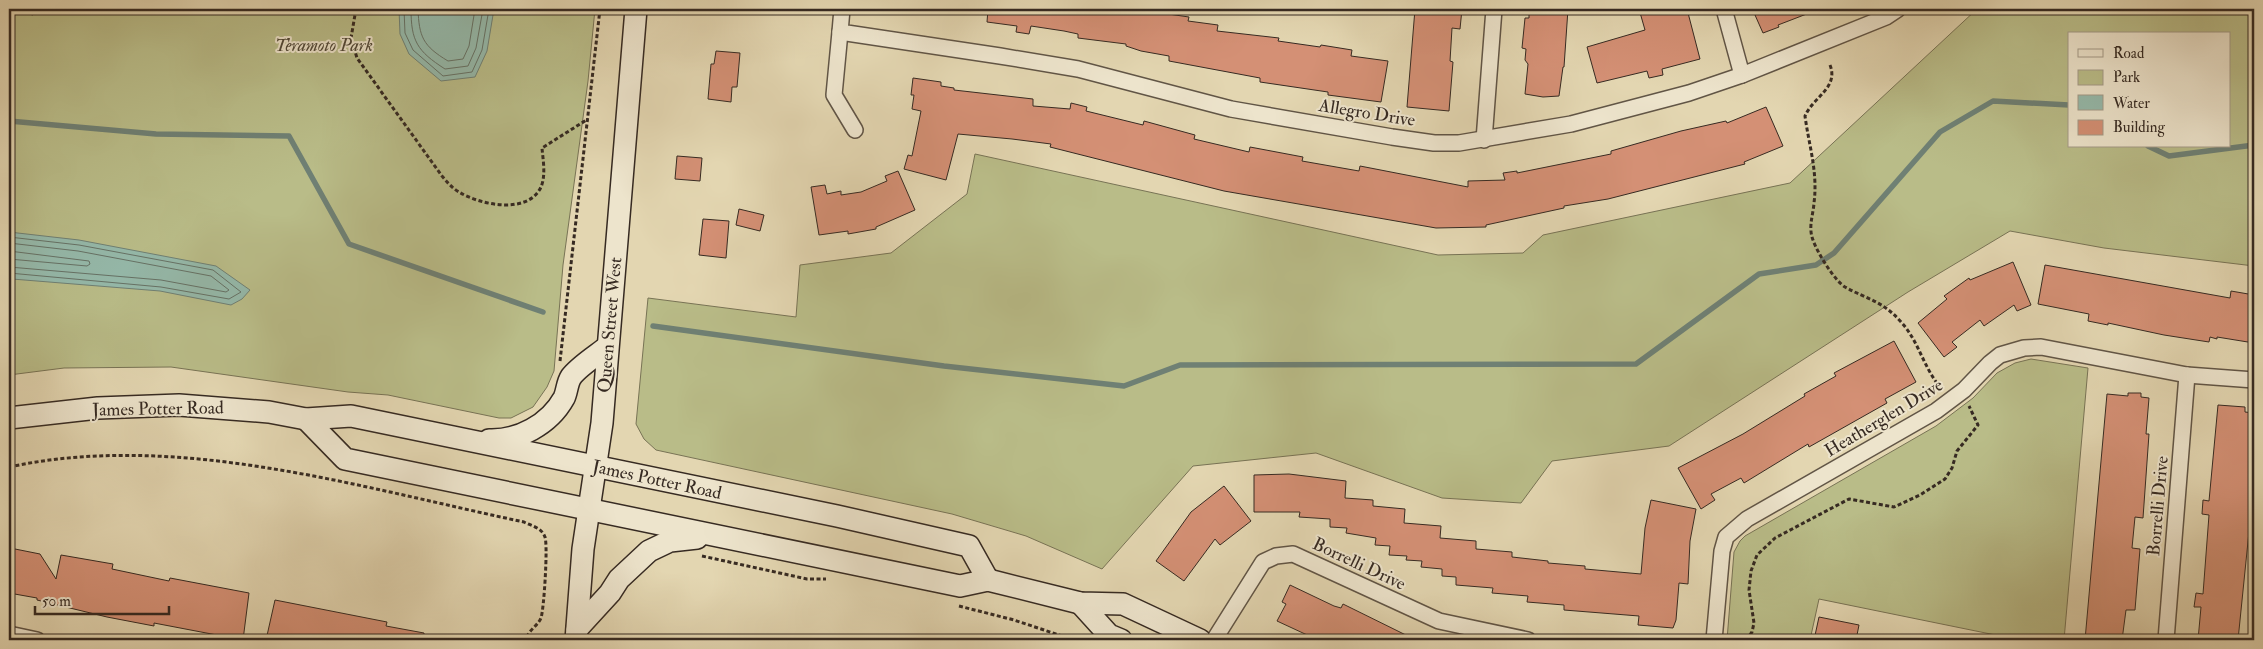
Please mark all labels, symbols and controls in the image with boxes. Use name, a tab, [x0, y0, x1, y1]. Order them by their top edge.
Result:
legend	[2068, 32, 2230, 148]
park label: Teramoto Park	[275, 34, 373, 57]
text: Road	[2113, 44, 2145, 63]
text: Park	[2113, 68, 2140, 87]
street label: Allegro Drive	[1316, 94, 1417, 132]
text: Water	[2112, 94, 2150, 113]
text: Building	[2113, 118, 2165, 137]
street label: Queen Street West	[593, 256, 627, 394]
street label: Heatherglen Drive	[1821, 373, 1948, 462]
street label: James Potter Road	[91, 396, 224, 422]
street label: James Potter Road	[589, 455, 724, 505]
street label: Borrelli Drive	[2142, 455, 2174, 557]
street label: Borrelli Drive	[1309, 532, 1410, 596]
scale bar	[35, 584, 169, 616]
text: 50 m	[42, 592, 71, 611]

